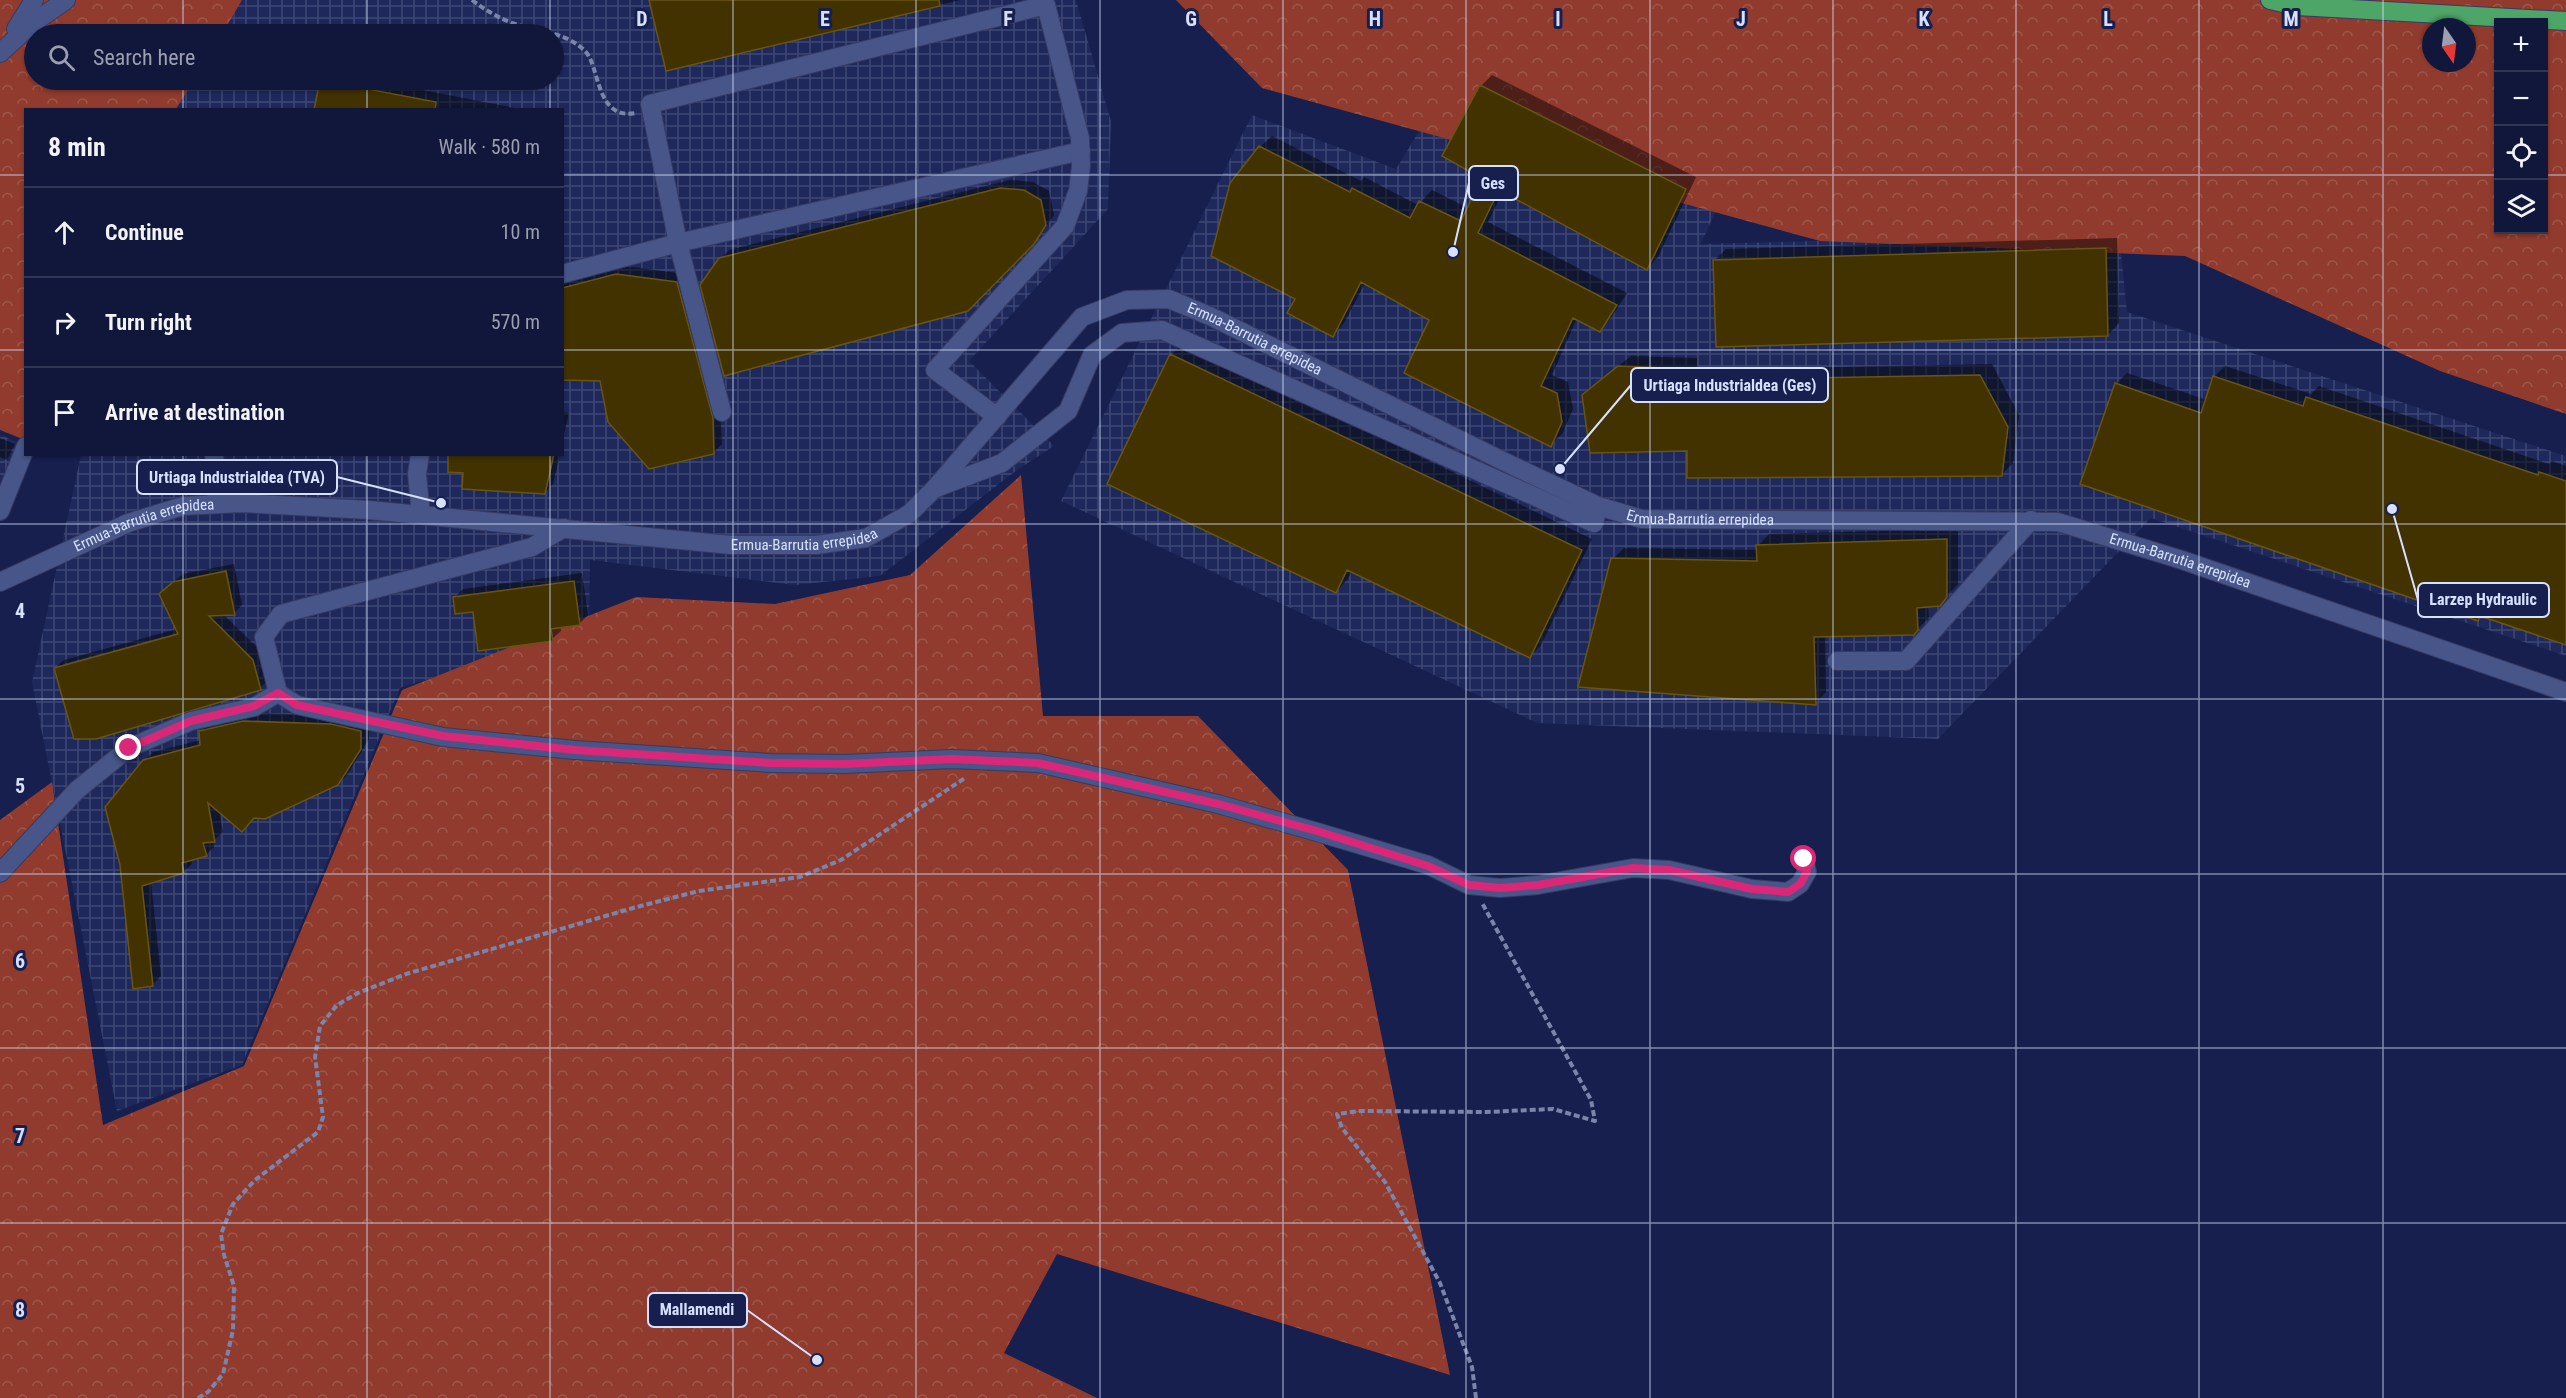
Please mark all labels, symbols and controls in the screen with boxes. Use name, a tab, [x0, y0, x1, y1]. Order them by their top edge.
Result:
text: D	[636, 7, 648, 31]
text: E	[820, 7, 830, 31]
text: F	[1003, 7, 1013, 31]
text: G	[1185, 7, 1197, 31]
text: H	[1369, 7, 1381, 31]
text: I	[1555, 7, 1561, 31]
text: J	[1736, 7, 1746, 31]
text: K	[1918, 7, 1930, 31]
text: L	[2103, 7, 2113, 31]
text: M	[2283, 7, 2299, 31]
north arrow	[2422, 18, 2476, 72]
map controls	[2494, 18, 2548, 234]
button: +	[2494, 18, 2548, 72]
search box	[24, 24, 564, 90]
icon: search	[45, 41, 78, 74]
text: Search here	[93, 45, 195, 70]
button: −	[2494, 72, 2548, 126]
button: locate	[2494, 126, 2548, 180]
text: 8 min	[48, 132, 106, 162]
text: Walk · 580 m	[439, 135, 540, 159]
callout: Ges	[1469, 166, 1518, 200]
text: Ges	[1481, 174, 1505, 193]
button: layers	[2494, 180, 2548, 234]
icon: ahead	[48, 216, 81, 249]
text: Continue	[105, 220, 184, 245]
text: 10 m	[501, 220, 540, 244]
street label: Ermua-Barrutia errepidea	[1185, 299, 1325, 379]
icon: right	[48, 306, 81, 339]
text: Turn right	[105, 310, 192, 335]
text: 570 m	[491, 310, 540, 334]
callout: Urtiaga Industrialdea (Ges)	[1631, 368, 1828, 402]
text: Urtiaga Industrialdea (Ges)	[1643, 376, 1817, 395]
icon: arrive	[48, 396, 81, 429]
text: Arrive at destination	[105, 400, 285, 425]
callout: Urtiaga Industrialdea (TVA)	[137, 460, 337, 494]
text: Urtiaga Industrialdea (TVA)	[149, 468, 325, 487]
street label: Ermua-Barrutia errepidea	[71, 495, 215, 556]
street label: Ermua-Barrutia errepidea	[1624, 506, 1774, 529]
street label: Ermua-Barrutia errepidea	[731, 524, 881, 554]
street label: Ermua-Barrutia errepidea	[2107, 529, 2253, 592]
callout: Larzep Hydraulic	[2418, 583, 2549, 617]
text: Larzep Hydraulic	[2429, 590, 2537, 609]
text: 4	[15, 599, 25, 623]
route end	[115, 734, 141, 760]
text: 5	[15, 774, 25, 798]
route start	[1790, 845, 1816, 871]
text: 6	[15, 949, 25, 973]
text: 7	[15, 1124, 25, 1148]
callout: Mallamendi	[648, 1293, 747, 1327]
text: 8	[15, 1298, 25, 1322]
text: Mallamendi	[660, 1300, 734, 1319]

